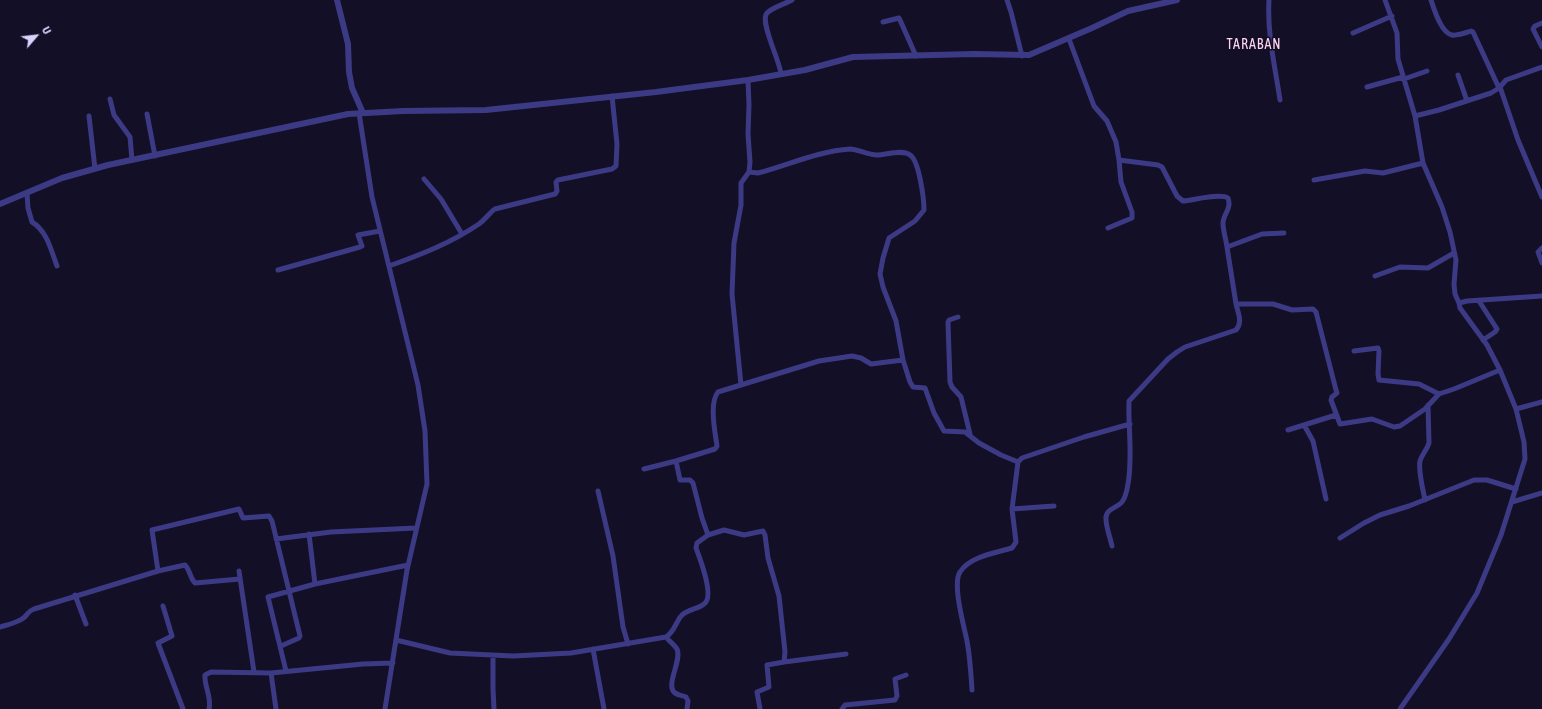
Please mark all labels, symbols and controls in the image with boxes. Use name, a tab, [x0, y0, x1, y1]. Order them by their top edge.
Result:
north arrow	[16, 16, 56, 56]
text: U	[40, 25, 53, 36]
district label: TARABAN	[1226, 37, 1282, 53]

